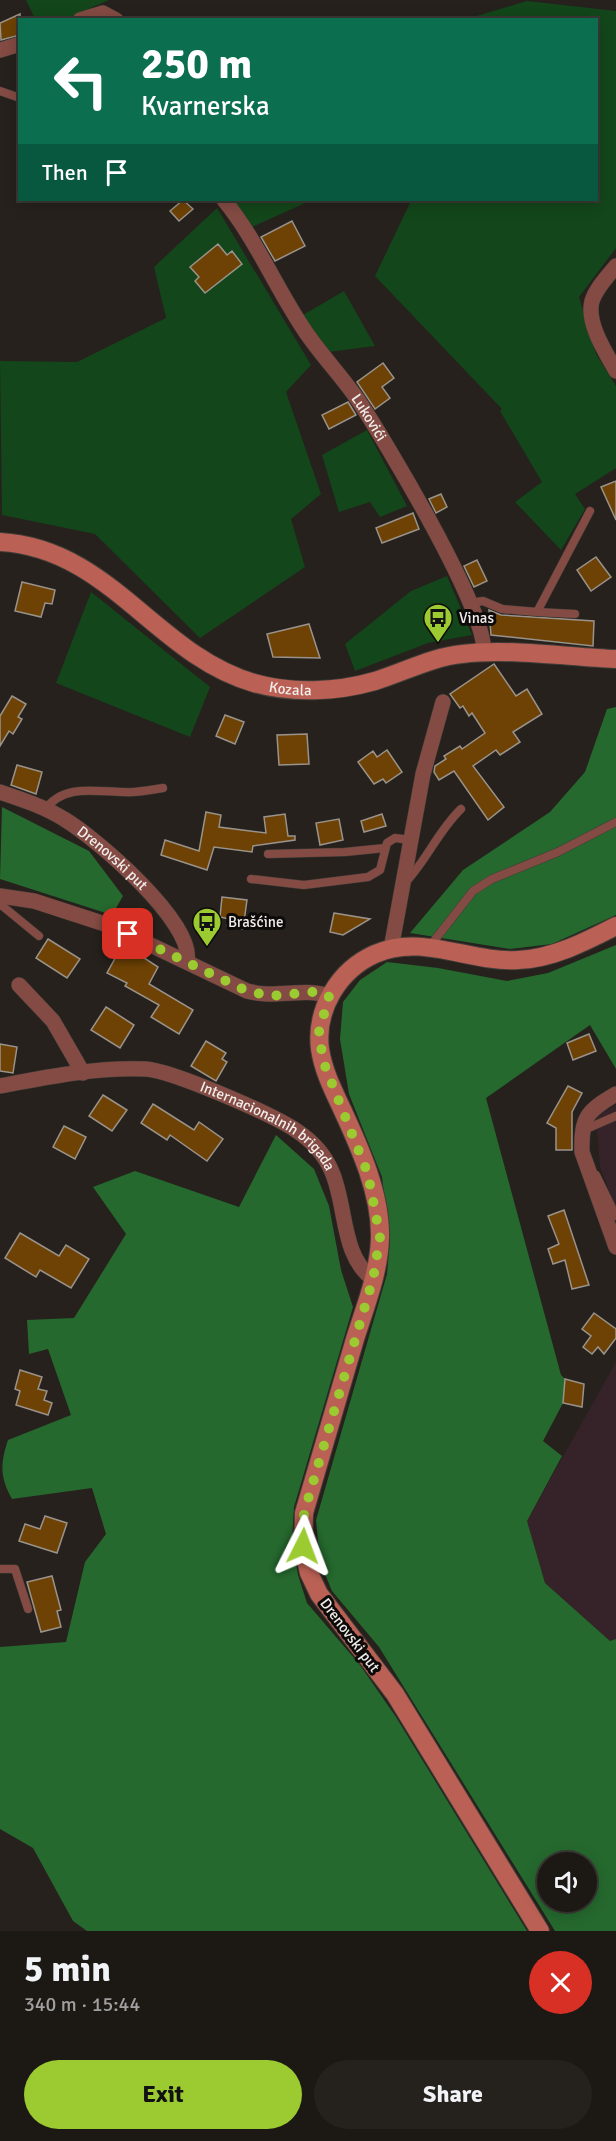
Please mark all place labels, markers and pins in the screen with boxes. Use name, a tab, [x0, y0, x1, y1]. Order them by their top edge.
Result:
bus stop icon: Vinas	[422, 602, 454, 644]
place label: Vinas	[459, 609, 494, 627]
bus stop icon: Brašćine	[191, 906, 223, 948]
pin	[102, 908, 153, 959]
place label: Brašćine	[228, 913, 283, 931]

